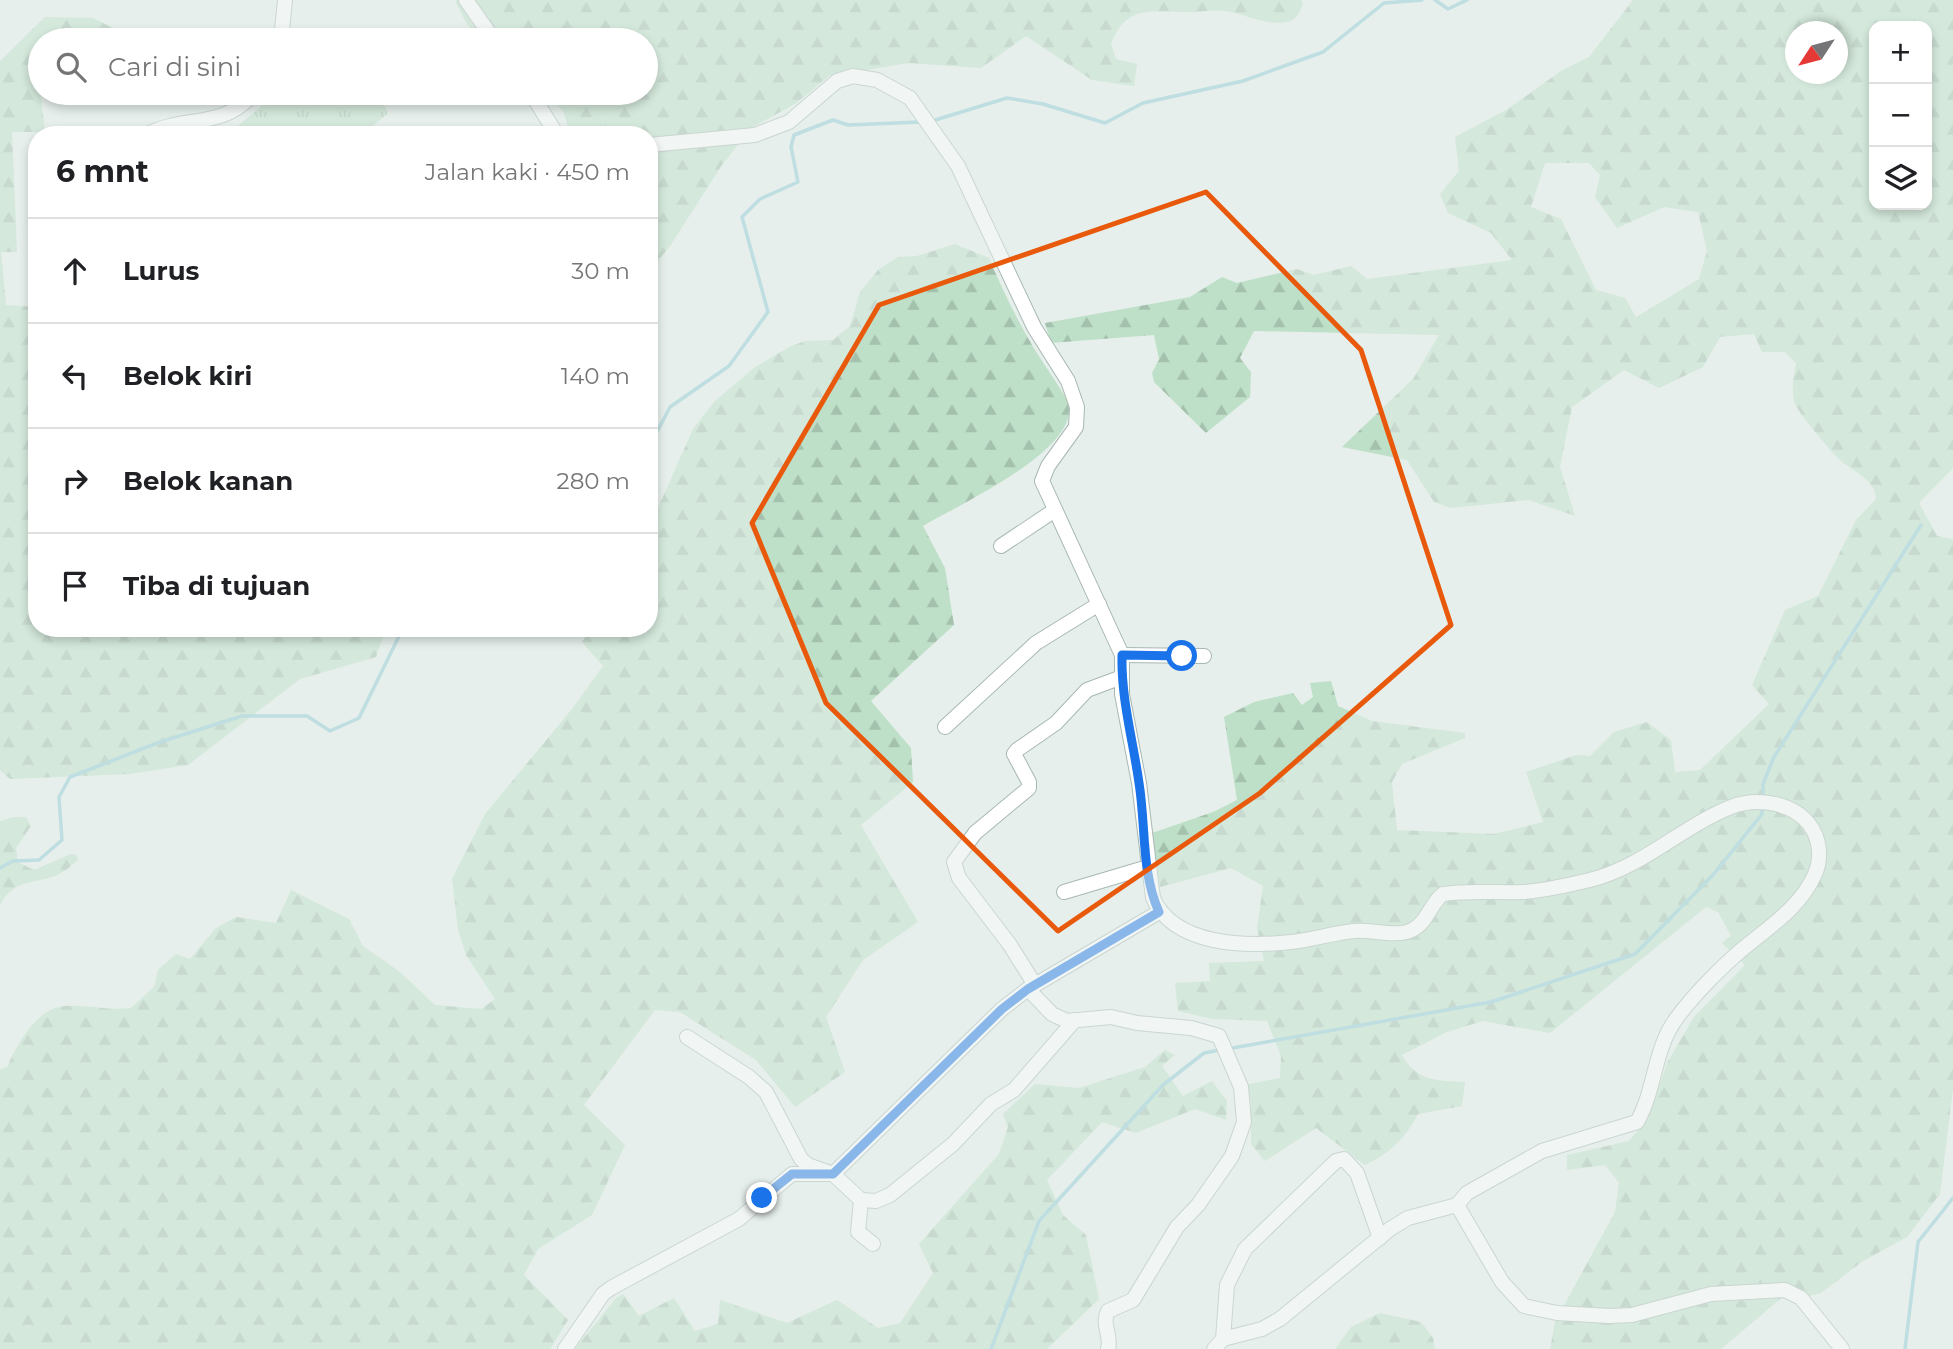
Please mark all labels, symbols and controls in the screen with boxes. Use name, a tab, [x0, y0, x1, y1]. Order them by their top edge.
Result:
north arrow	[1785, 21, 1848, 84]
map controls	[1869, 21, 1932, 210]
button: +	[1869, 21, 1932, 84]
search box	[28, 28, 658, 105]
icon: search	[52, 48, 90, 86]
text: Cari di sini	[108, 51, 241, 83]
button: −	[1869, 84, 1932, 147]
button: layers	[1869, 147, 1932, 210]
text: 6 mnt	[56, 153, 149, 190]
text: Jalan kaki · 450 m	[425, 158, 630, 186]
icon: ahead	[56, 252, 94, 290]
text: Lurus	[123, 255, 199, 287]
text: 30 m	[571, 257, 630, 285]
icon: left	[56, 357, 94, 395]
text: Belok kiri	[123, 360, 252, 392]
text: 140 m	[561, 362, 630, 390]
icon: right	[56, 462, 94, 500]
text: Belok kanan	[123, 465, 293, 497]
text: 280 m	[557, 467, 630, 495]
icon: arrive	[56, 567, 94, 605]
text: Tiba di tujuan	[123, 570, 310, 602]
route start	[1166, 640, 1197, 671]
route end	[746, 1182, 777, 1213]

